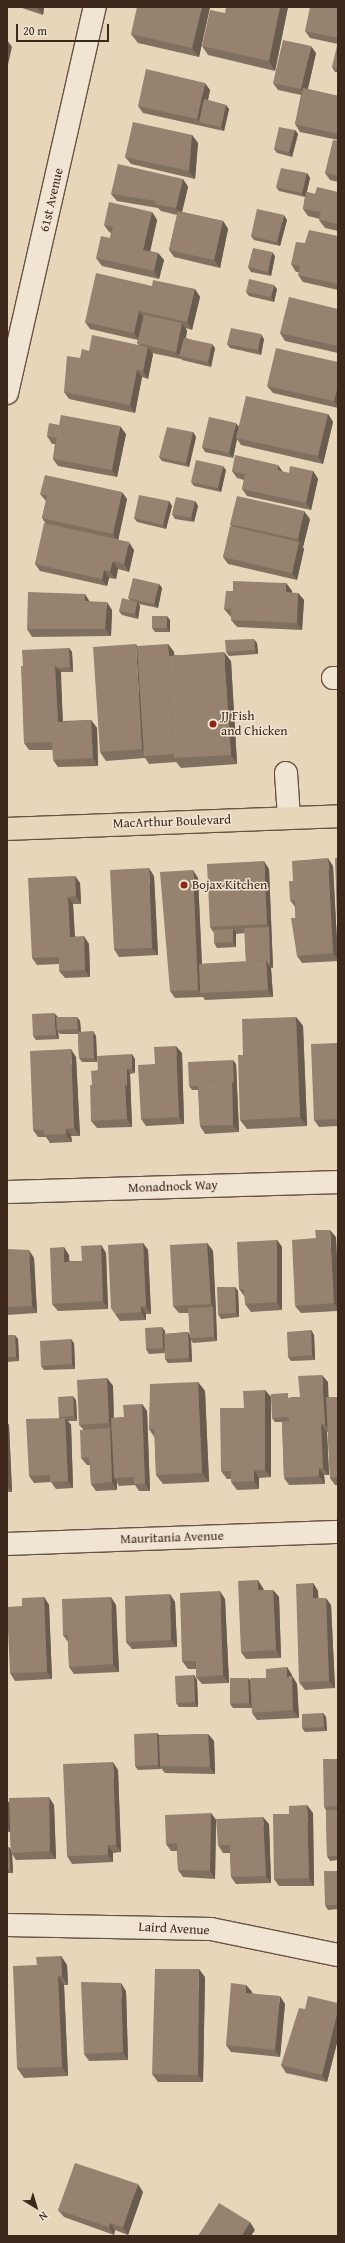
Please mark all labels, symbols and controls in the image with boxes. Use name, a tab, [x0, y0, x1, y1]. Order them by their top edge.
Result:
scale bar	[18, 16, 111, 42]
text: 20 m	[23, 22, 47, 39]
street label: 61st Avenue	[37, 167, 67, 233]
place label: JJ Fish and Chicken	[221, 709, 288, 740]
marker: JJ Fish and Chicken	[208, 719, 218, 729]
street label: MacArthur Boulevard	[113, 812, 231, 832]
place label: Bojax Kitchen	[192, 877, 267, 893]
marker: Bojax Kitchen	[179, 880, 189, 890]
street label: Monadnock Way	[128, 1178, 218, 1196]
street label: Mauritania Avenue	[120, 1528, 224, 1548]
street label: Laird Avenue	[138, 1919, 210, 1939]
north arrow	[16, 2187, 56, 2227]
text: N	[36, 2208, 51, 2225]

